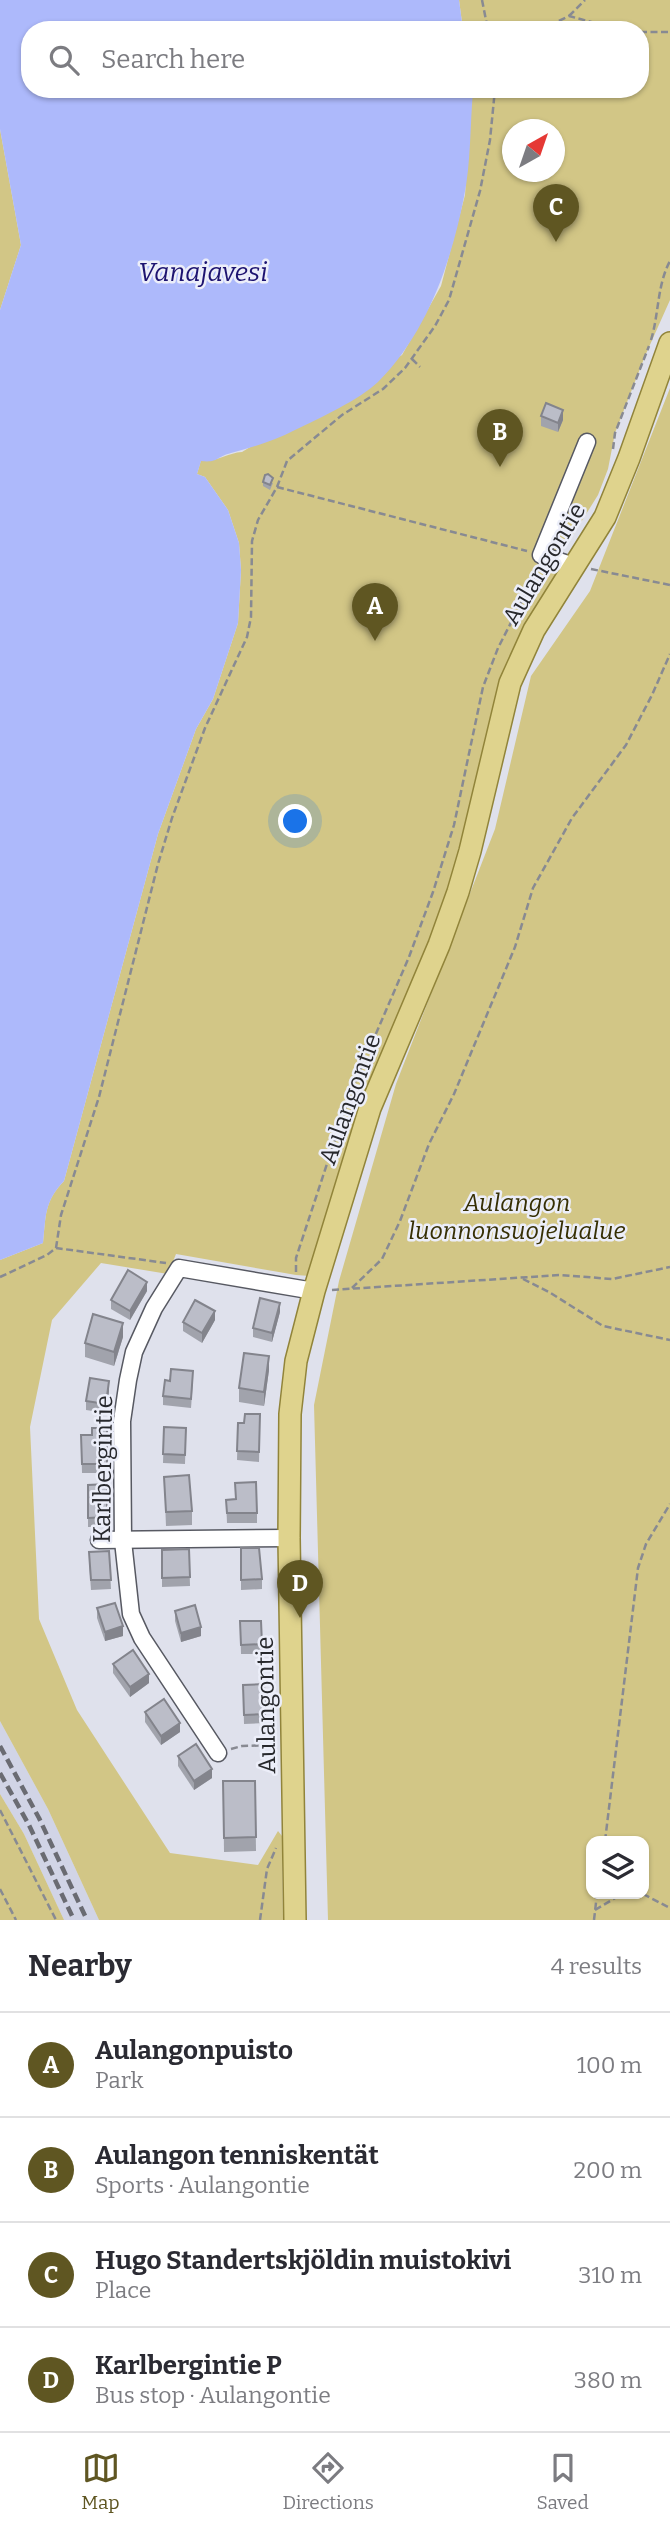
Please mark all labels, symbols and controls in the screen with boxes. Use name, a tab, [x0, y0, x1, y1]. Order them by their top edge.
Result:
search box	[21, 21, 649, 98]
icon: search	[45, 41, 83, 79]
text: Search here	[101, 44, 245, 75]
north arrow	[502, 119, 565, 182]
pin: C	[533, 184, 579, 242]
water label: Vanajavesi	[138, 257, 268, 288]
pin: B	[477, 409, 523, 467]
street label: Aulangontie	[497, 498, 591, 630]
pin: A	[352, 583, 398, 641]
your location	[278, 804, 312, 838]
street label: Aulangontie	[313, 1030, 387, 1168]
park label: Aulangon luonnonsuojelualue	[408, 1189, 626, 1245]
street label: Karlbergintie	[88, 1395, 118, 1543]
pin: D	[277, 1560, 323, 1618]
street label: Aulangontie	[251, 1636, 281, 1774]
map controls	[586, 1836, 649, 1899]
button: layers	[586, 1836, 649, 1899]
text: Nearby	[28, 1948, 132, 1984]
text: 4 results	[551, 1952, 642, 1980]
text: Aulangonpuisto	[95, 2035, 293, 2066]
text: A	[43, 2051, 59, 2079]
text: 100 m	[577, 2051, 642, 2079]
text: Park	[95, 2066, 144, 2094]
text: Aulangon tenniskentät	[95, 2140, 379, 2171]
text: B	[44, 2156, 58, 2184]
text: 200 m	[573, 2156, 642, 2184]
text: Sports · Aulangontie	[95, 2171, 310, 2199]
text: Hugo Standertskjöldin muistokivi	[95, 2245, 511, 2276]
text: C	[44, 2261, 58, 2289]
text: 310 m	[578, 2261, 642, 2289]
text: Place	[95, 2276, 151, 2304]
text: Karlbergintie P	[95, 2350, 282, 2381]
text: D	[43, 2366, 59, 2394]
text: 380 m	[574, 2366, 642, 2394]
text: Bus stop · Aulangontie	[95, 2381, 331, 2409]
tab: Map	[81, 2449, 120, 2514]
tab: Directions	[282, 2449, 374, 2514]
tab: Saved	[536, 2449, 589, 2514]

